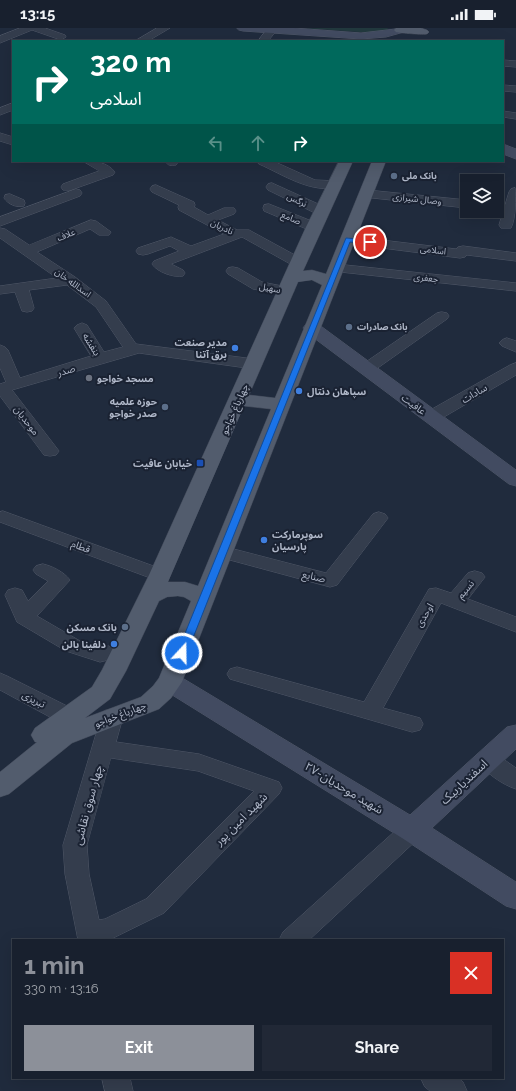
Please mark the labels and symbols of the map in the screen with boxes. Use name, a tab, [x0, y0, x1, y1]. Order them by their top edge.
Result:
marker: بانک ملی	[389, 171, 399, 181]
place label: بانک ملی	[402, 171, 437, 182]
street label: نرگس	[285, 191, 309, 210]
street label: وصال شیرازی	[392, 191, 442, 208]
street label: صامع	[279, 209, 302, 228]
street label: نادریان	[209, 217, 235, 238]
pin	[353, 225, 387, 259]
street label: علاف	[55, 227, 77, 243]
street label: اسلامی	[420, 243, 446, 257]
street label: اسدالله خان	[53, 267, 93, 299]
street label: جعفری	[413, 272, 439, 285]
street label: سهیل	[258, 281, 282, 295]
marker: بانک صادرات	[344, 322, 354, 332]
place label: بانک صادرات	[357, 322, 408, 333]
street label: بنفشه	[80, 331, 103, 358]
place label: مدیر صنعت برق آتنا	[174, 337, 227, 361]
marker: مدیر صنعت برق آتنا	[230, 343, 240, 353]
street label: صدر	[55, 363, 77, 380]
marker: مسجد خواجو	[84, 373, 94, 383]
place label: مسجد خواجو	[97, 373, 154, 385]
street label: چهارباغ خواجو	[218, 382, 252, 437]
street label: سادات	[459, 382, 489, 405]
marker: سپاهان دنتال	[294, 386, 304, 396]
place label: سپاهان دنتال	[307, 386, 366, 399]
street label: عافیت	[400, 392, 428, 417]
place label: حوزه علمیه صدر خواجو	[109, 396, 158, 420]
marker: حوزه علمیه صدر خواجو	[160, 402, 170, 412]
street label: موحدیان	[11, 404, 41, 438]
place label: خیابان عافیت	[133, 458, 193, 470]
marker: خیابان عافیت	[195, 458, 205, 468]
place label: سوپرمارکت پارسیان	[272, 529, 323, 554]
marker: سوپرمارکت پارسیان	[259, 535, 269, 545]
street label: قطام	[69, 538, 92, 558]
street label: صنایع	[301, 568, 327, 586]
street label: نسیم	[455, 578, 478, 602]
street label: اوحدی	[413, 601, 436, 630]
place label: بانک مسکن	[66, 622, 117, 634]
marker: بانک مسکن	[120, 622, 130, 632]
position arrow	[161, 632, 203, 674]
place label: دلفینا بالن	[62, 639, 106, 651]
marker: دلفینا بالن	[109, 639, 119, 649]
street label: تبریزی	[20, 689, 47, 711]
street label: چهارباغ خواجو	[93, 700, 148, 731]
street label: اسفندیاربیک	[438, 757, 491, 807]
street label: ۲۷-شهید موحدیان	[302, 759, 386, 817]
street label: چهار سوق نقاشی	[71, 763, 106, 847]
street label: شهید امین پور	[211, 790, 271, 850]

